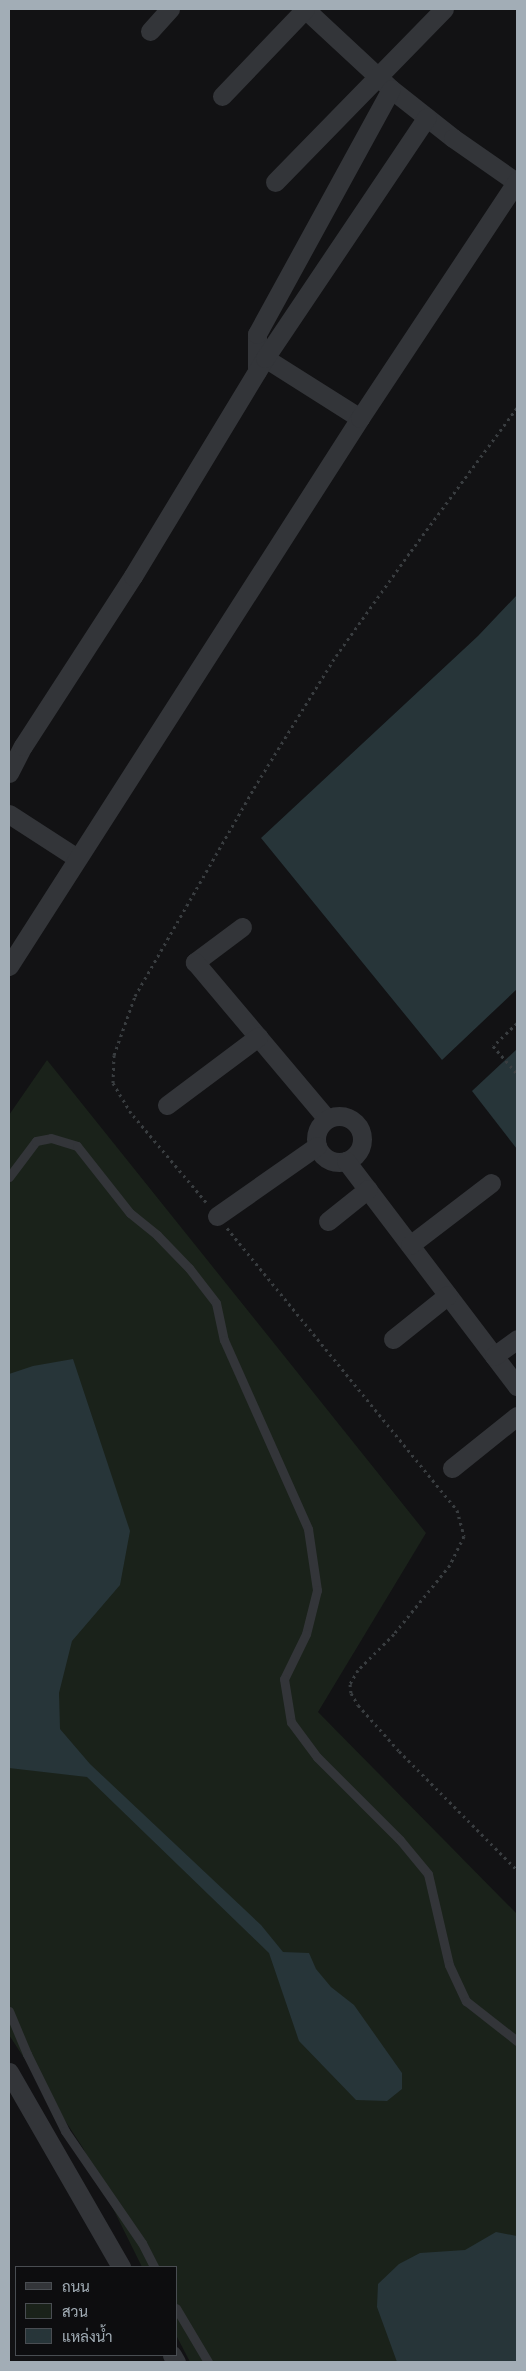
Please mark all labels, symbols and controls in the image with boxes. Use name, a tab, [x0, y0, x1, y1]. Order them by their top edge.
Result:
legend	[15, 2266, 178, 2356]
text: ถนน	[62, 2277, 90, 2295]
text: สวน	[62, 2302, 88, 2320]
text: แหล่งน้ำ	[62, 2327, 113, 2345]

